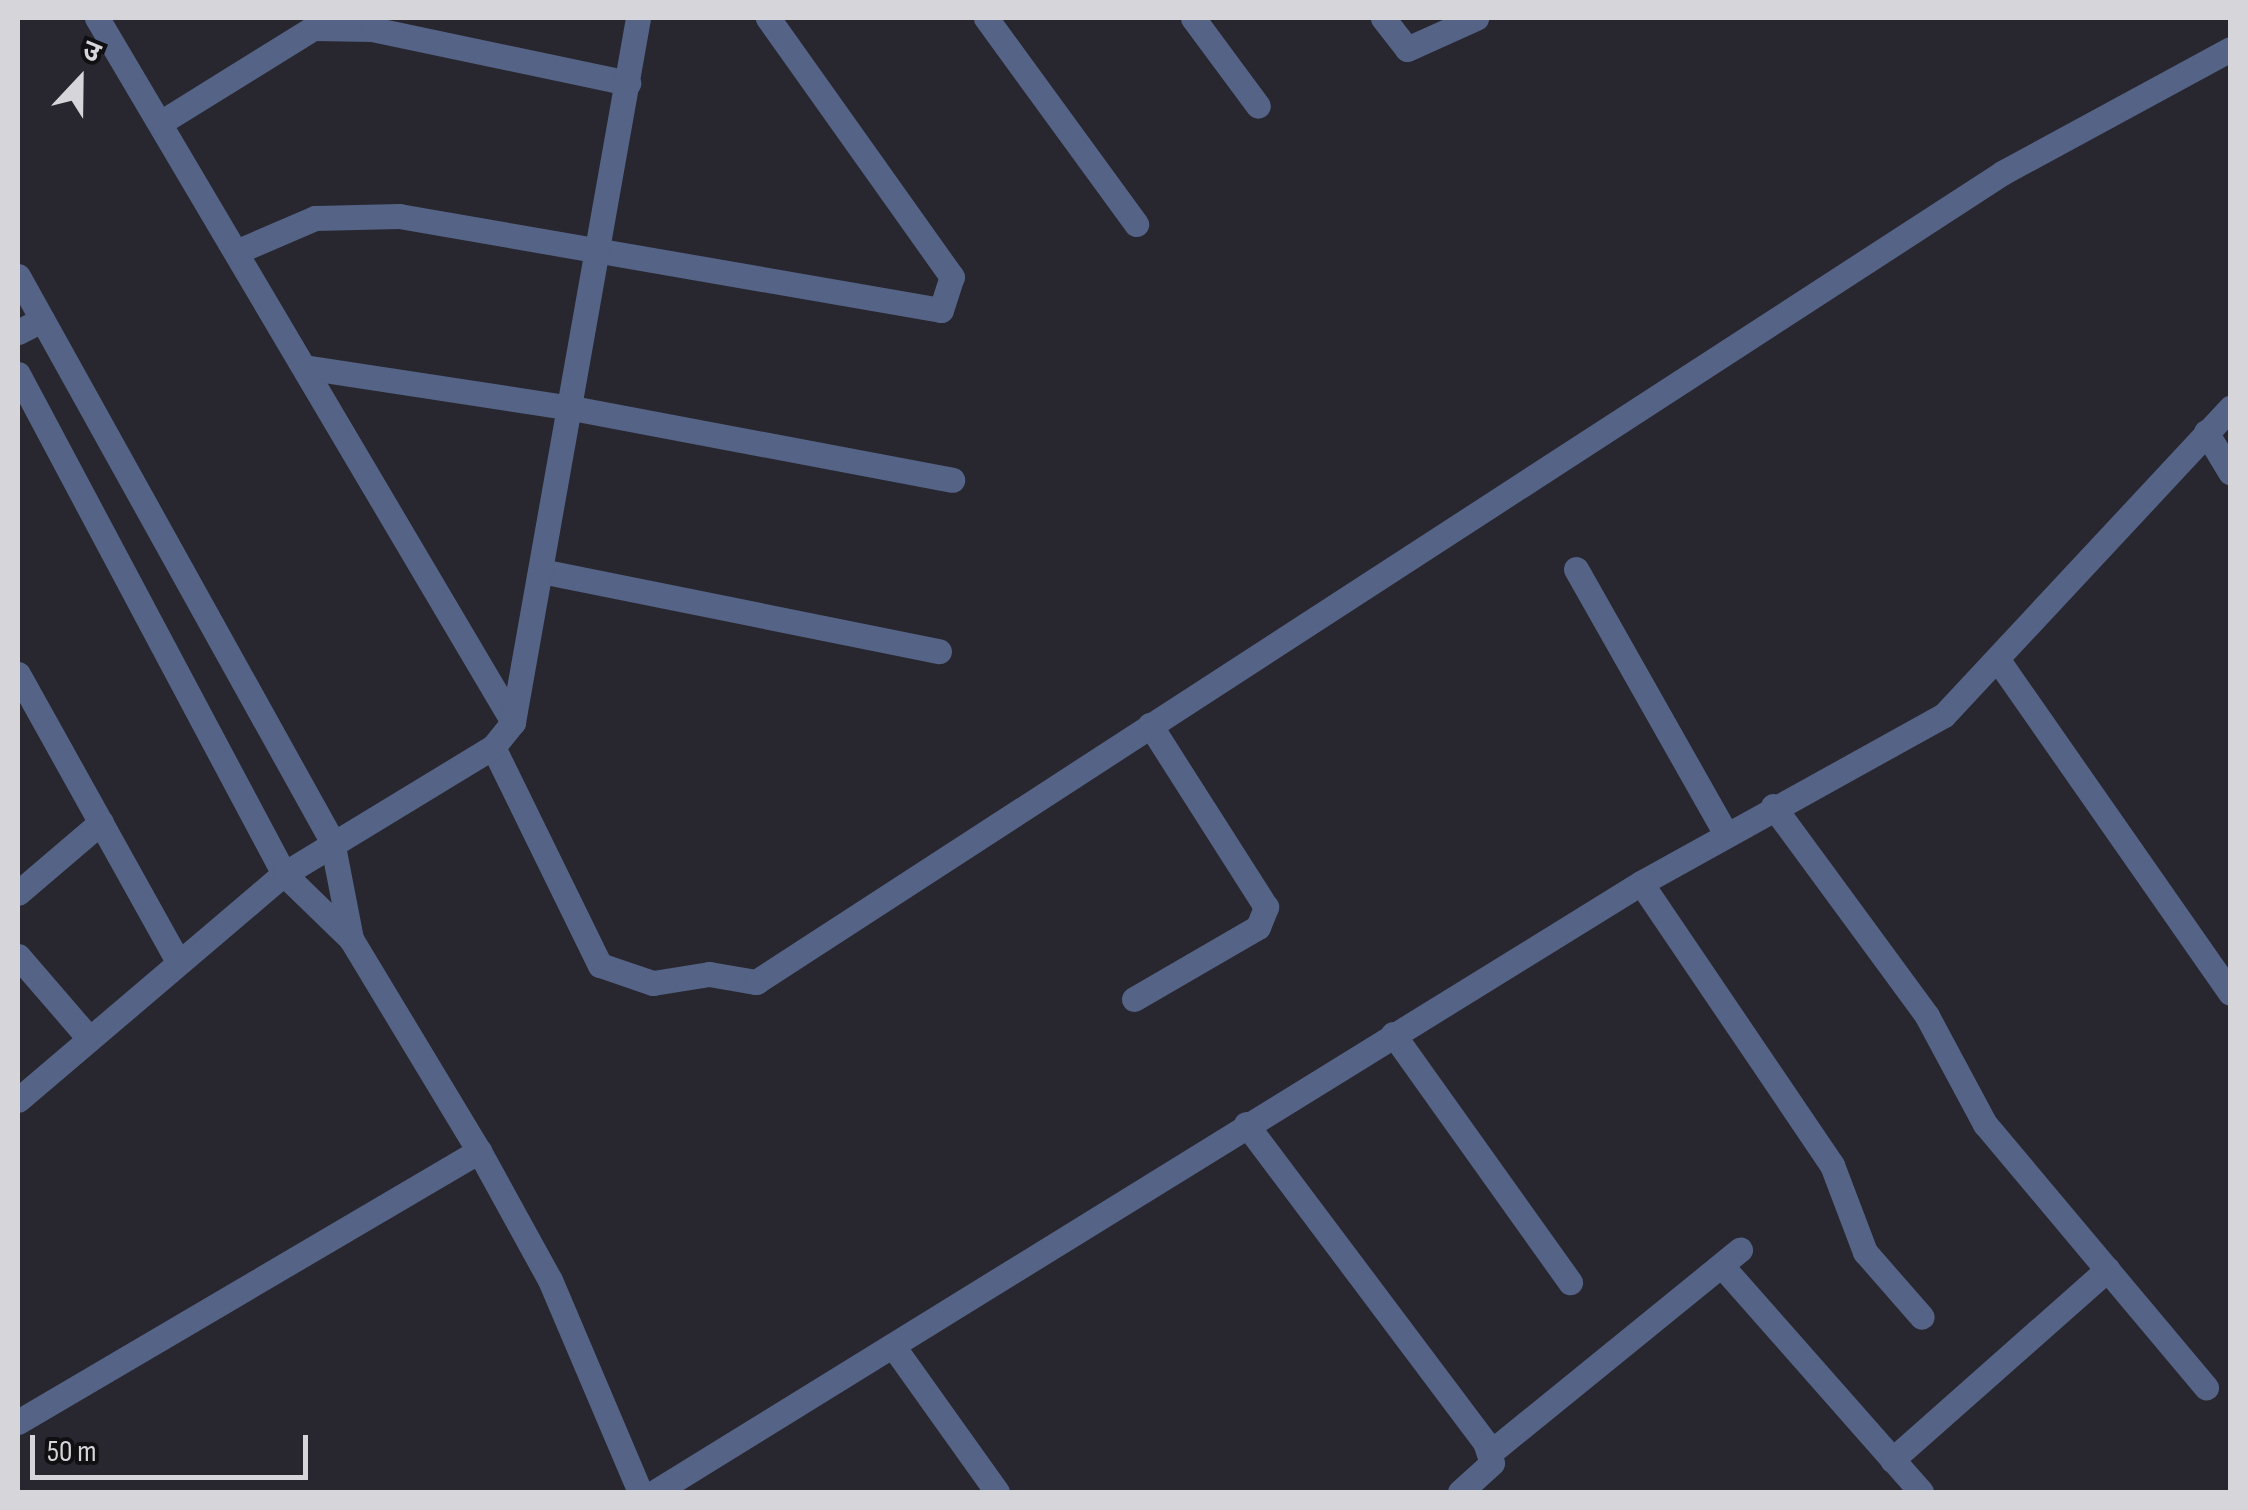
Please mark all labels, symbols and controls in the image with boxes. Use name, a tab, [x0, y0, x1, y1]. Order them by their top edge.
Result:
north arrow	[30, 30, 130, 130]
text: उ	[78, 33, 105, 70]
scale bar	[35, 1415, 312, 1477]
text: 50 m	[47, 1434, 96, 1470]

